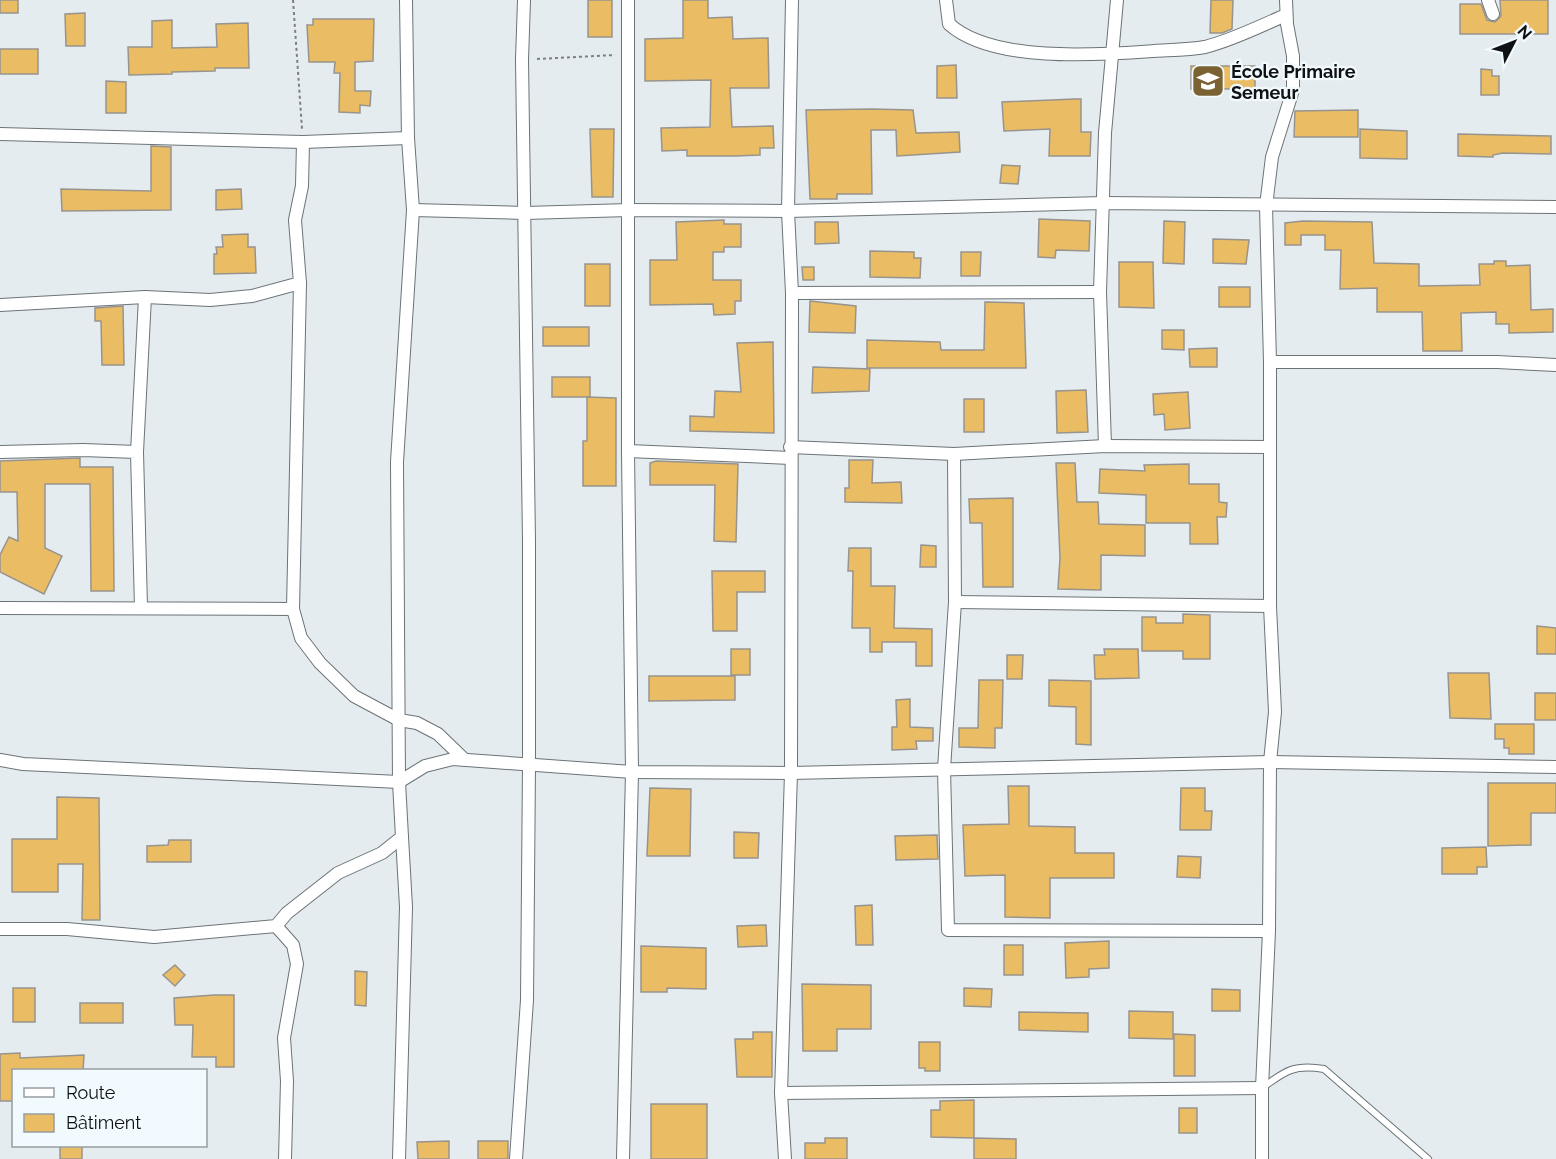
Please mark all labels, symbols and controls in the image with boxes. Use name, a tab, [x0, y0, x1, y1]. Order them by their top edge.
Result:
north arrow	[1484, 12, 1544, 72]
text: N	[1514, 21, 1536, 43]
place label: École Primaire Semeur	[1231, 61, 1356, 103]
school or university icon: École Primaire Semeur	[1190, 63, 1226, 99]
legend	[12, 1069, 207, 1147]
text: Route	[66, 1082, 116, 1103]
text: Bâtiment	[66, 1112, 141, 1133]

